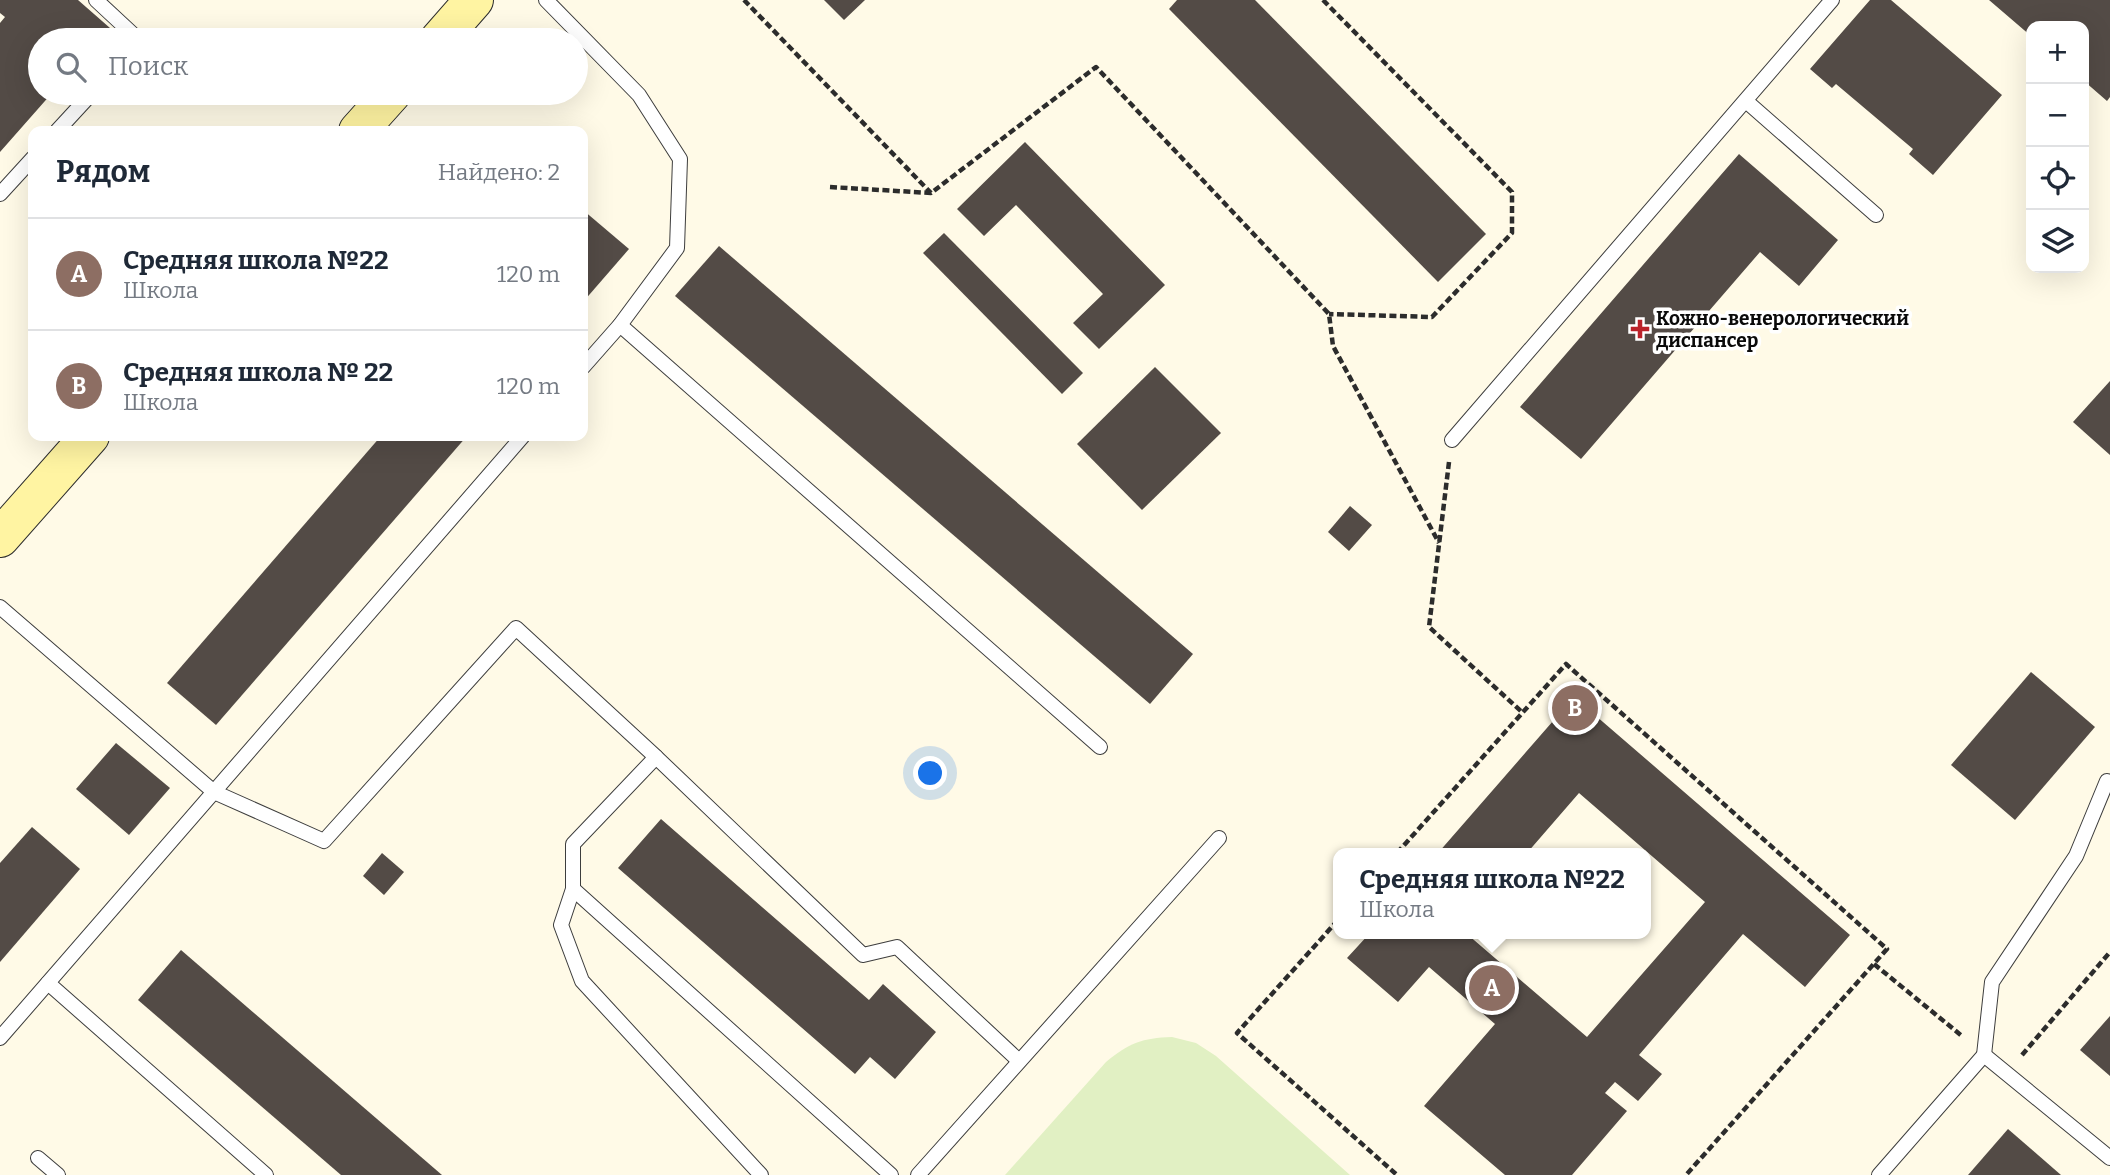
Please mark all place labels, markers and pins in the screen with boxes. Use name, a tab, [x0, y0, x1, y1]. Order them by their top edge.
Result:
place label: Кожно-венерологический диспансер	[1656, 307, 1909, 352]
marker: Кожно-венерологический диспансер	[1630, 319, 1650, 339]
pin: B	[1552, 682, 1598, 734]
pin: A	[1469, 962, 1515, 1014]

